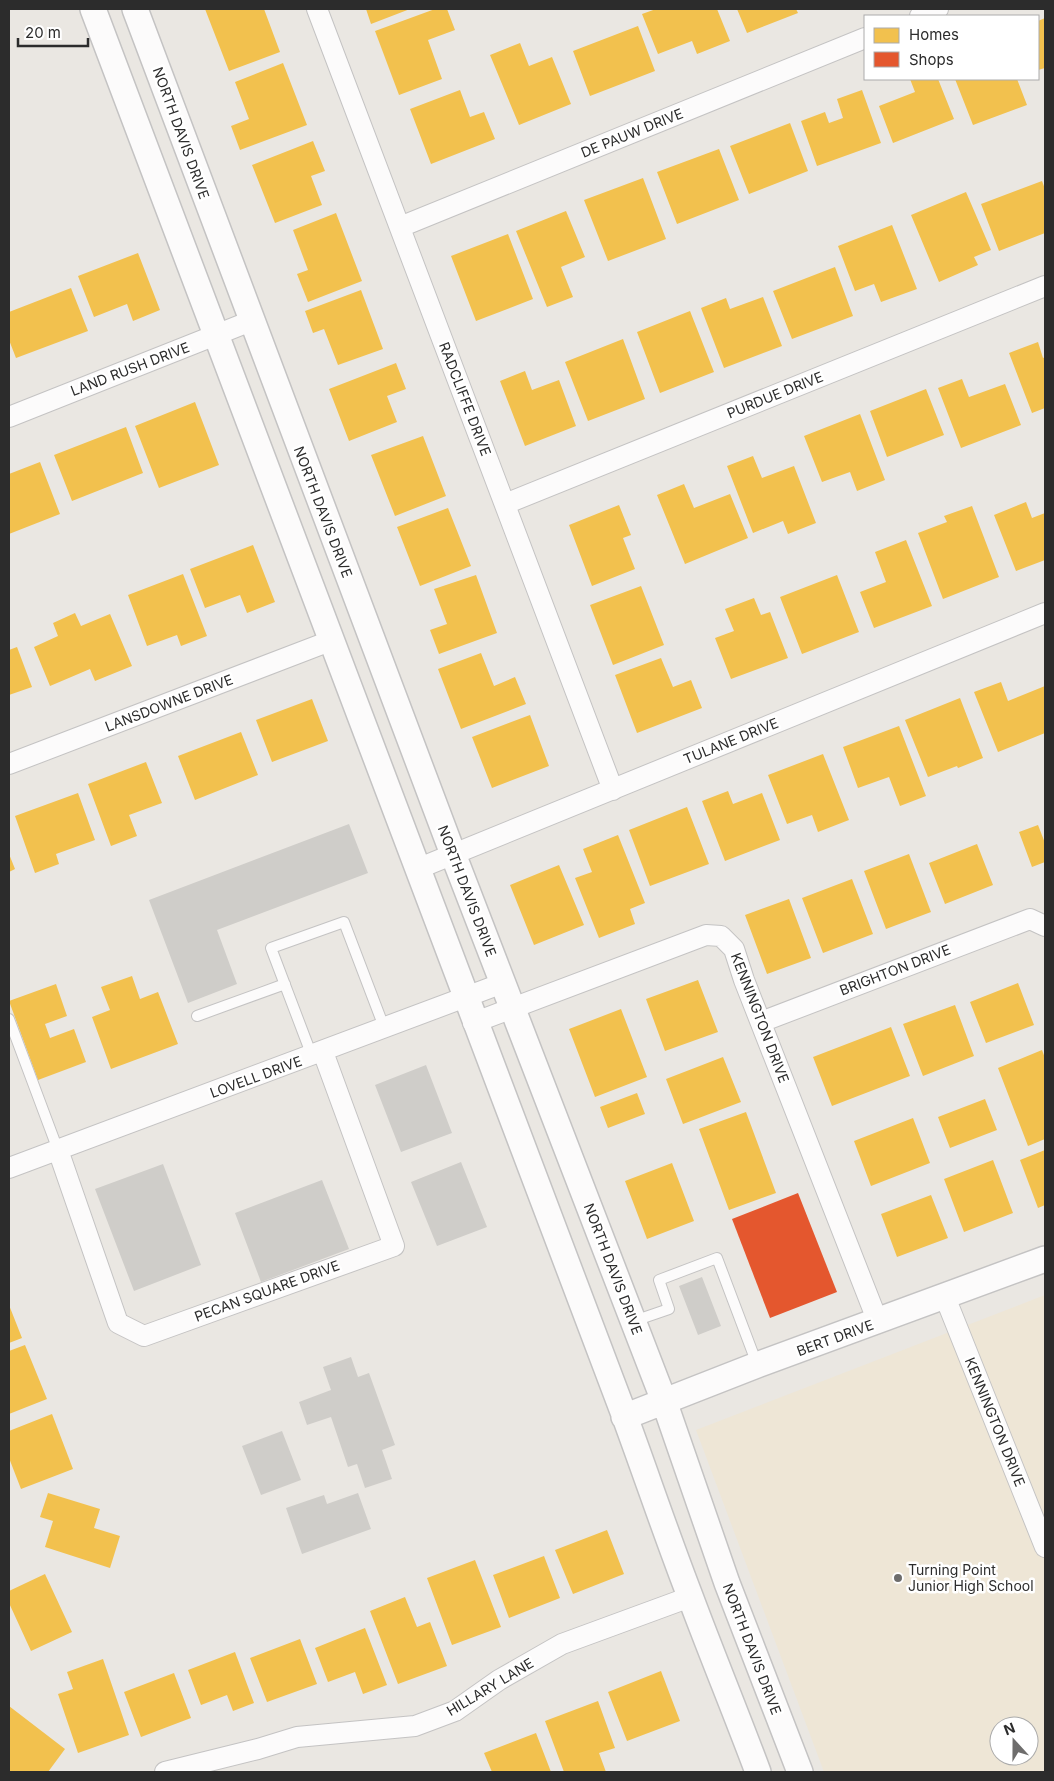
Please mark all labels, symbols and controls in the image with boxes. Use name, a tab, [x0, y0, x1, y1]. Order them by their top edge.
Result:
scale bar	[18, 15, 88, 47]
legend	[864, 15, 1039, 80]
text: 20 m	[25, 23, 61, 42]
text: Homes	[909, 25, 959, 44]
text: Shops	[909, 50, 954, 69]
street label: NORTH DAVIS DRIVE	[150, 64, 213, 201]
street label: DE PAUW DRIVE	[578, 104, 685, 161]
street label: LAND RUSH DRIVE	[68, 338, 192, 399]
street label: RADCLIFFE DRIVE	[436, 340, 495, 458]
street label: PURDUE DRIVE	[724, 368, 825, 422]
street label: NORTH DAVIS DRIVE	[291, 444, 356, 580]
street label: LANSDOWNE DRIVE	[102, 670, 235, 735]
street label: TULANE DRIVE	[681, 714, 781, 767]
street label: NORTH DAVIS DRIVE	[435, 823, 500, 959]
street label: BRIGHTON DRIVE	[837, 941, 953, 999]
street label: KENNINGTON DRIVE	[728, 950, 793, 1085]
street label: LOVELL DRIVE	[208, 1052, 304, 1101]
street label: NORTH DAVIS DRIVE	[581, 1201, 646, 1337]
street label: PECAN SQUARE DRIVE	[192, 1256, 342, 1325]
street label: BERT DRIVE	[794, 1316, 876, 1359]
street label: KENNINGTON DRIVE	[962, 1355, 1029, 1489]
place label: Turning Point Junior High School	[908, 1561, 1034, 1594]
marker: Turning Point Junior High School	[892, 1572, 904, 1584]
street label: NORTH DAVIS DRIVE	[720, 1581, 785, 1717]
street label: HILLARY LANE	[443, 1654, 536, 1719]
north arrow	[989, 1716, 1039, 1766]
text: N	[1001, 1719, 1017, 1738]

